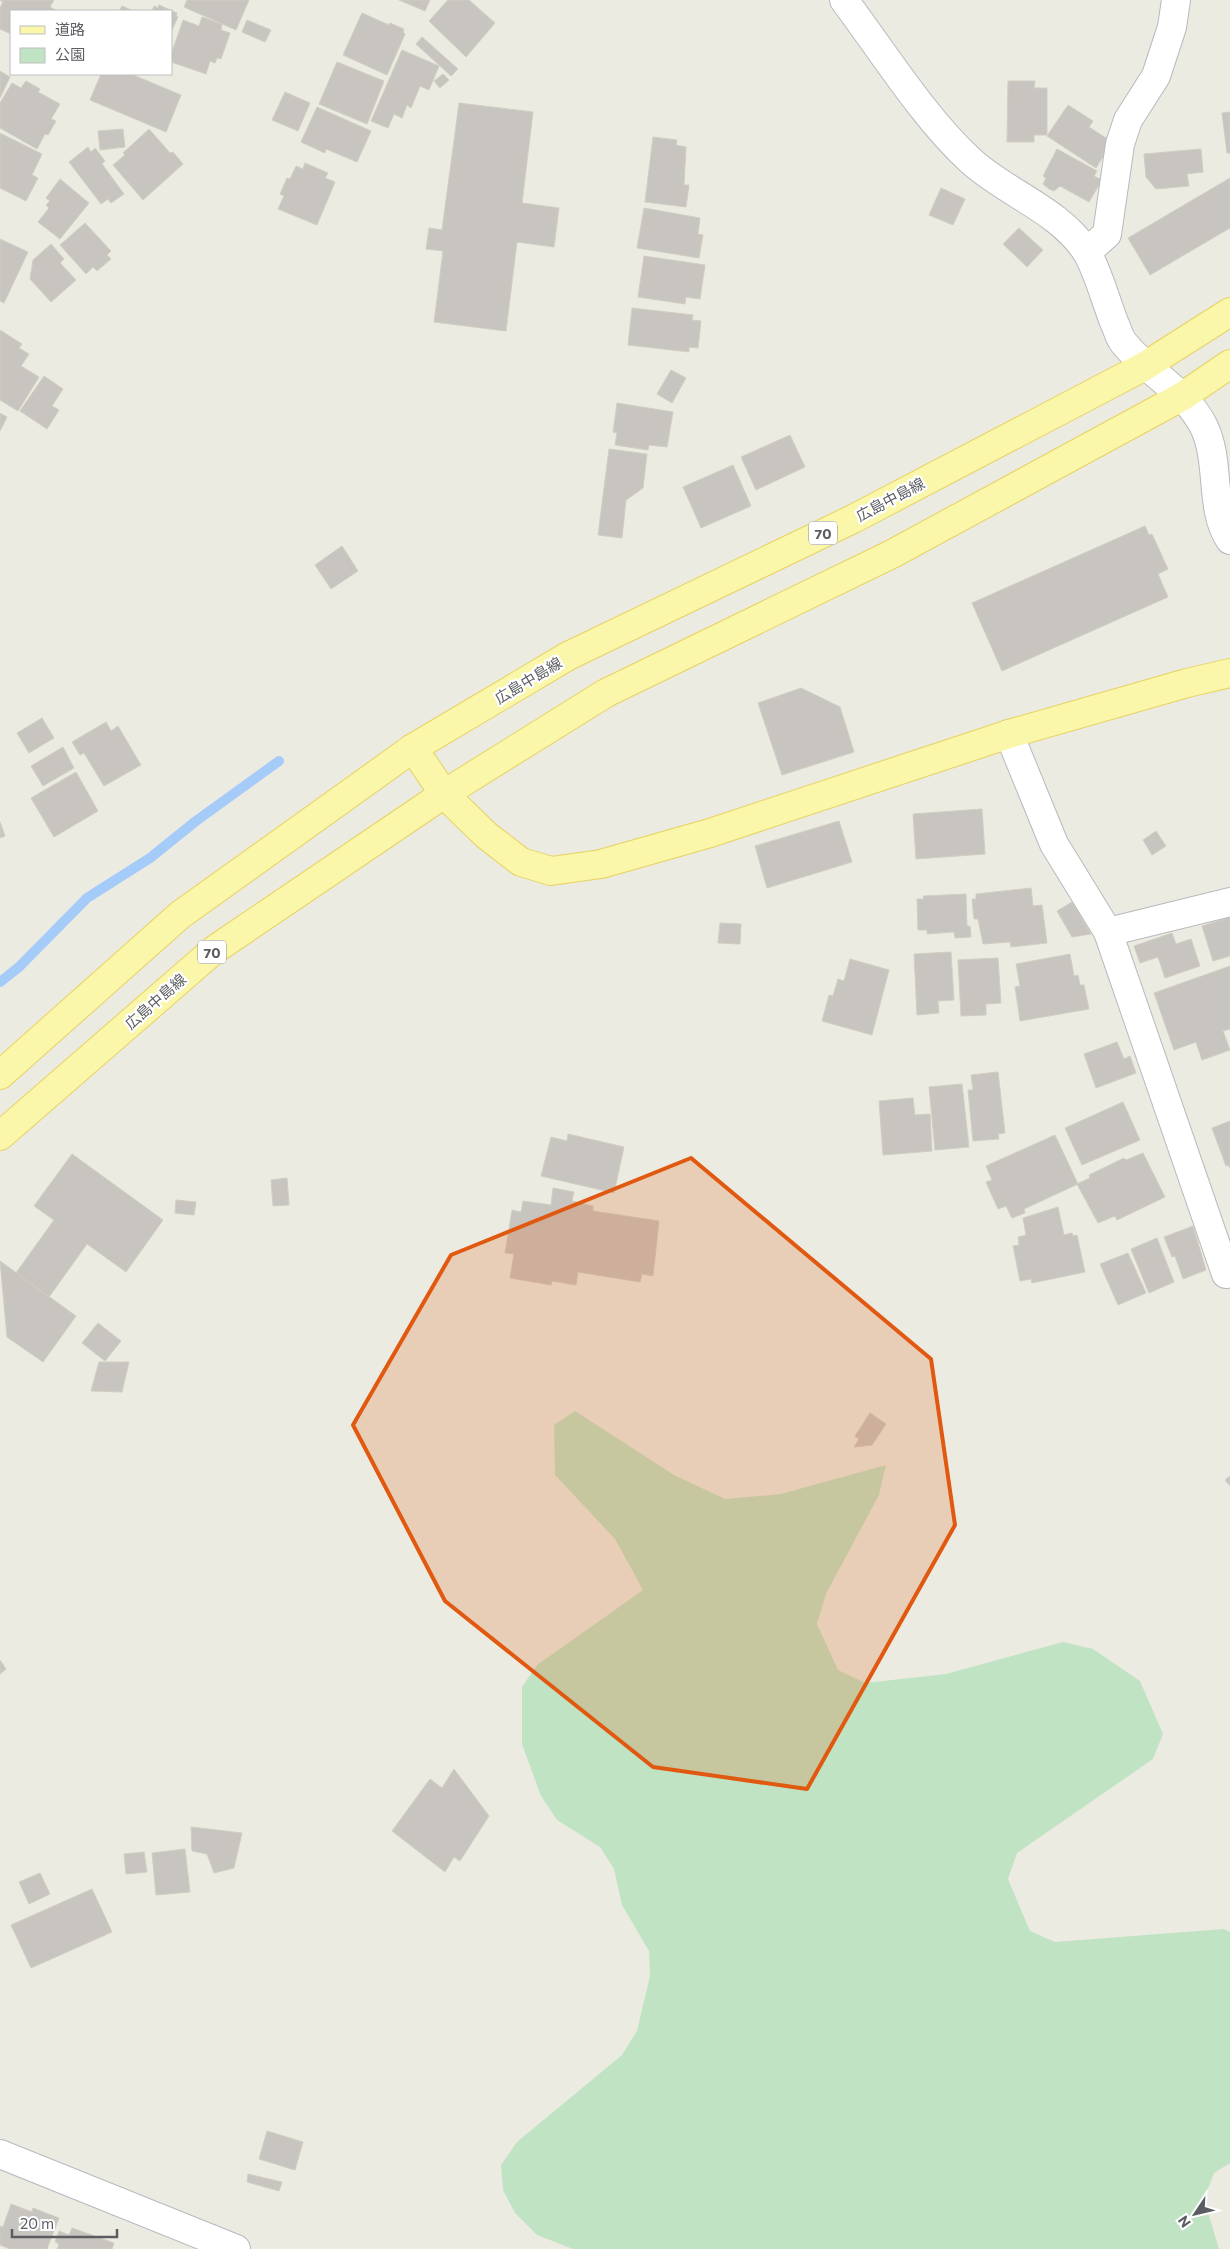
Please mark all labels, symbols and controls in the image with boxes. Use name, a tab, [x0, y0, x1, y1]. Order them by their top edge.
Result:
legend	[10, 10, 172, 75]
text: 道路	[55, 20, 85, 38]
text: 公園	[55, 45, 85, 63]
street label: 広島中島線	[853, 473, 927, 525]
road number: 70	[809, 522, 837, 544]
street label: 広島中島線	[491, 653, 565, 707]
road number: 70	[198, 940, 226, 964]
street label: 広島中島線	[121, 970, 189, 1032]
north arrow	[1170, 2189, 1220, 2239]
scale bar	[12, 2206, 118, 2238]
text: N	[1174, 2213, 1194, 2231]
text: 20 m	[20, 2214, 54, 2232]

